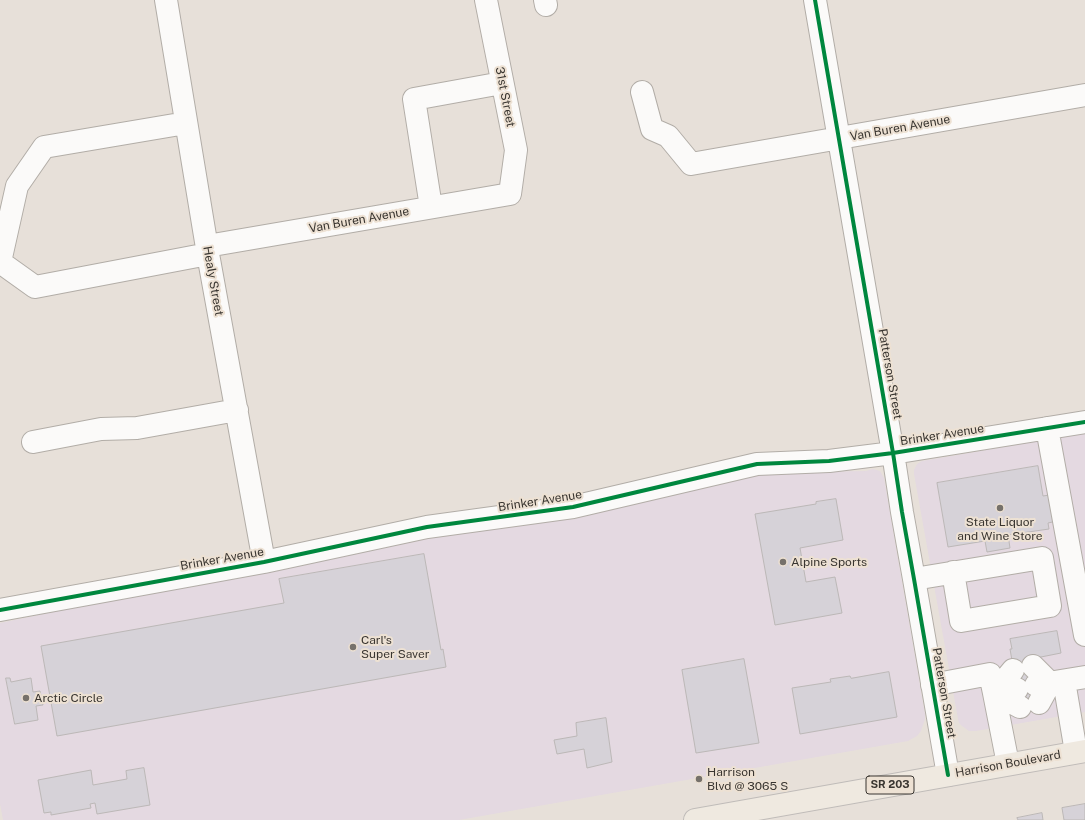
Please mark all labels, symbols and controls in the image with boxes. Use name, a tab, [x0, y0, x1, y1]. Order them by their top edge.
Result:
street label: 31st Street	[492, 66, 518, 128]
street label: Van Buren Avenue	[849, 112, 951, 144]
street label: Van Buren Avenue	[308, 204, 410, 236]
street label: Healy Street	[200, 245, 226, 317]
street label: Patterson Street	[875, 328, 905, 420]
street label: Brinker Avenue	[899, 421, 985, 449]
street label: Brinker Avenue	[497, 487, 583, 515]
marker: State Liquor and Wine Store	[995, 503, 1005, 513]
place label: State Liquor and Wine Store	[957, 515, 1043, 543]
street label: Brinker Avenue	[179, 545, 265, 573]
place label: Alpine Sports	[791, 555, 867, 569]
marker: Alpine Sports	[778, 557, 788, 567]
place label: Carl's Super Saver	[361, 633, 429, 661]
marker: Carl's Super Saver	[348, 642, 358, 652]
street label: Patterson Street	[929, 647, 959, 739]
place label: Arctic Circle	[34, 691, 103, 705]
marker: Arctic Circle	[21, 693, 31, 703]
street label: Harrison Boulevard	[954, 748, 1062, 780]
place label: Harrison Blvd @ 3065 S	[707, 765, 788, 793]
marker: Harrison Blvd @ 3065 S	[694, 774, 704, 784]
road number: SR 203	[866, 776, 914, 794]

